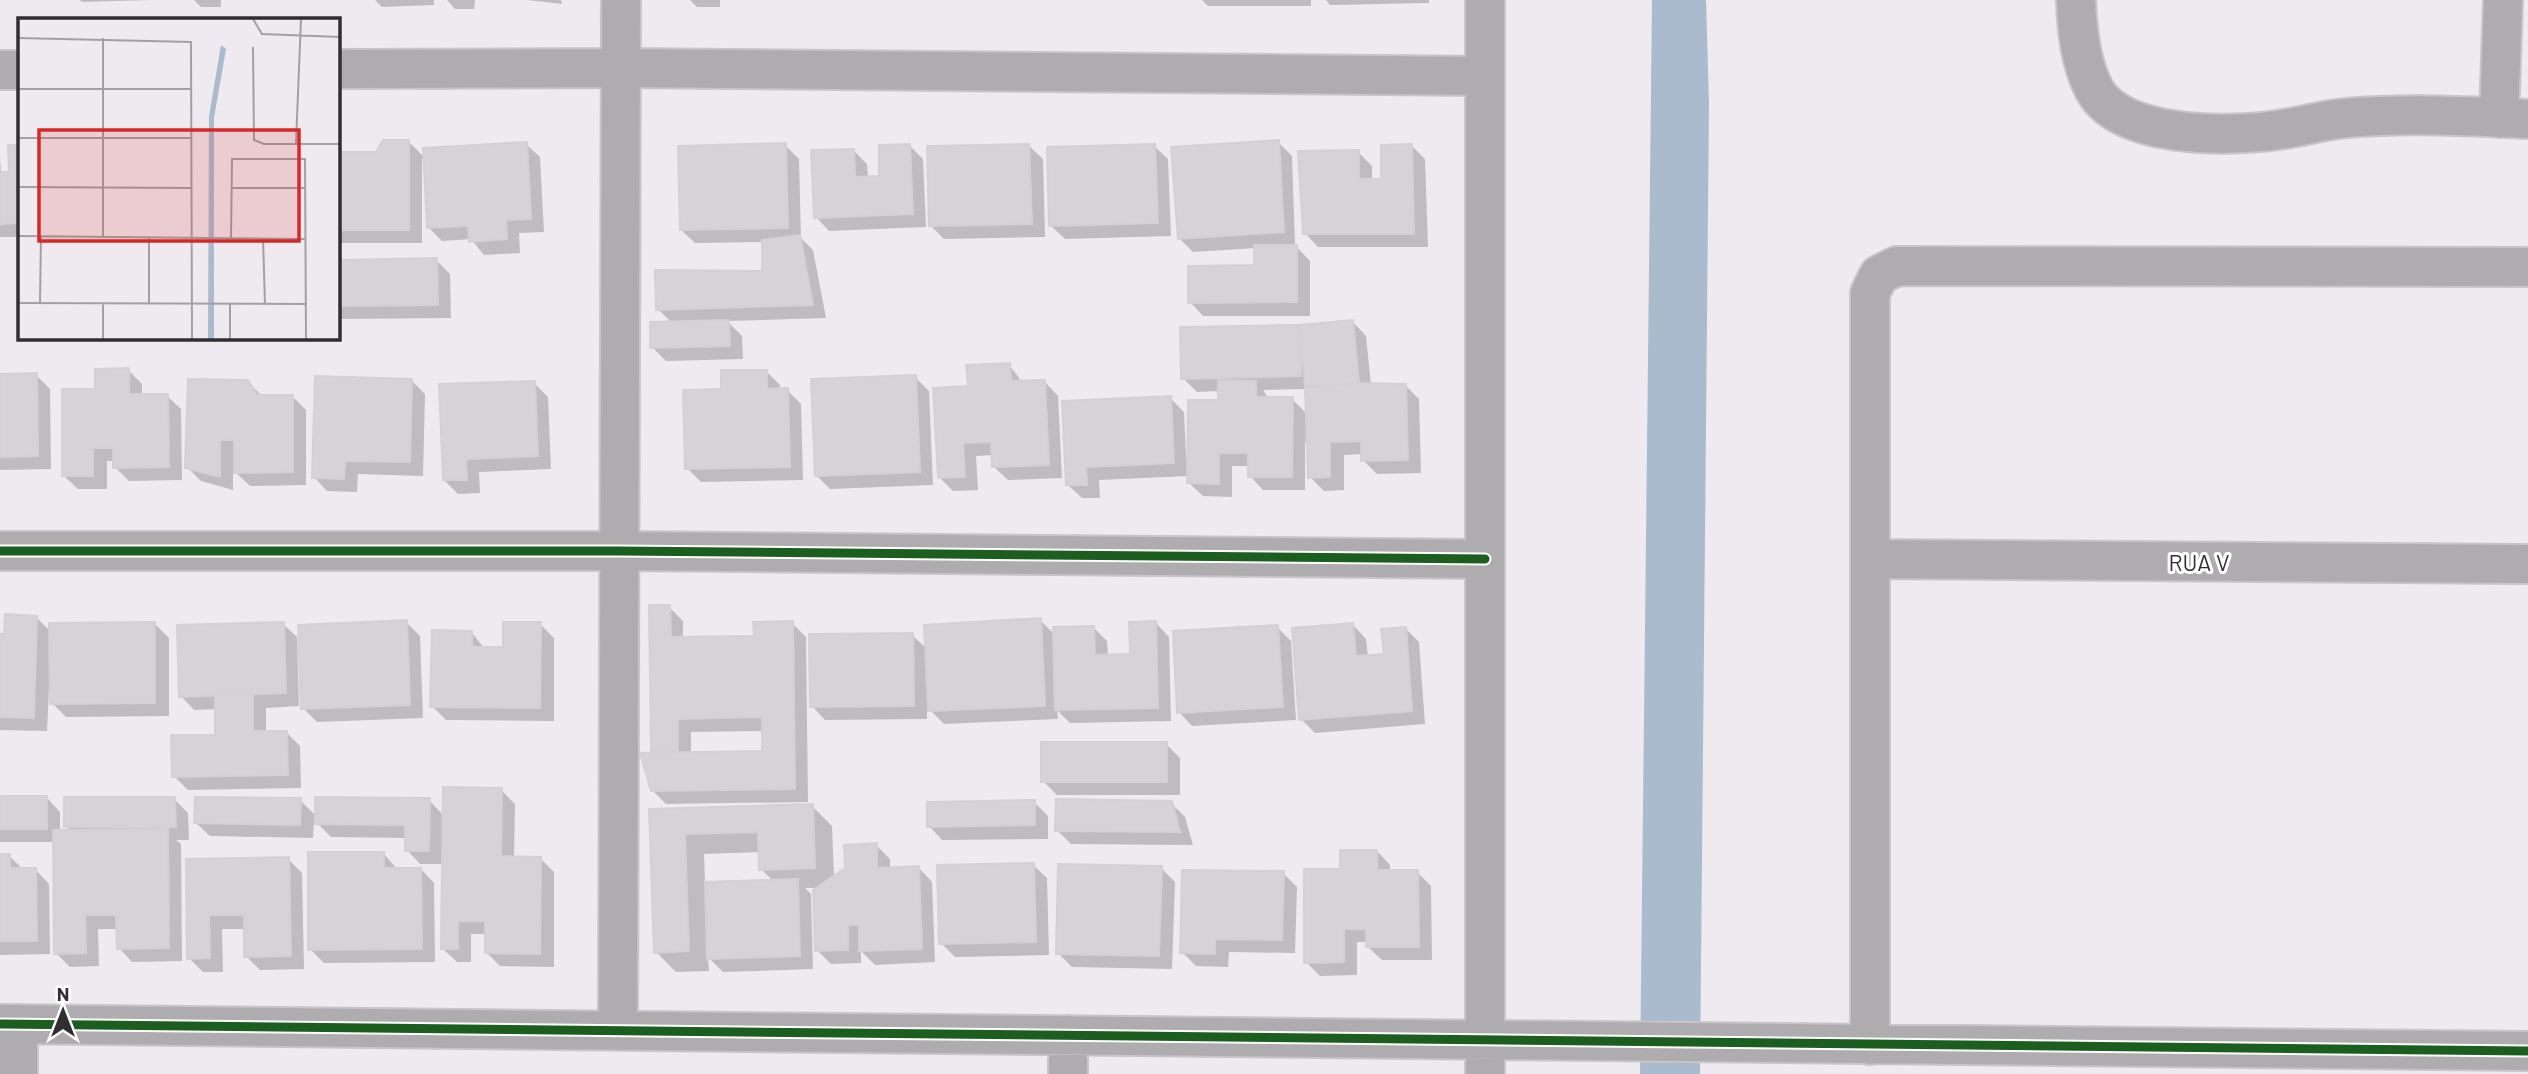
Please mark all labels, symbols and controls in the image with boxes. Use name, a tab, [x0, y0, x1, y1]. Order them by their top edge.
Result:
inset map	[18, 18, 340, 340]
street label: RUA V	[2169, 548, 2229, 576]
north arrow	[28, 976, 98, 1046]
text: N	[57, 982, 69, 1005]

